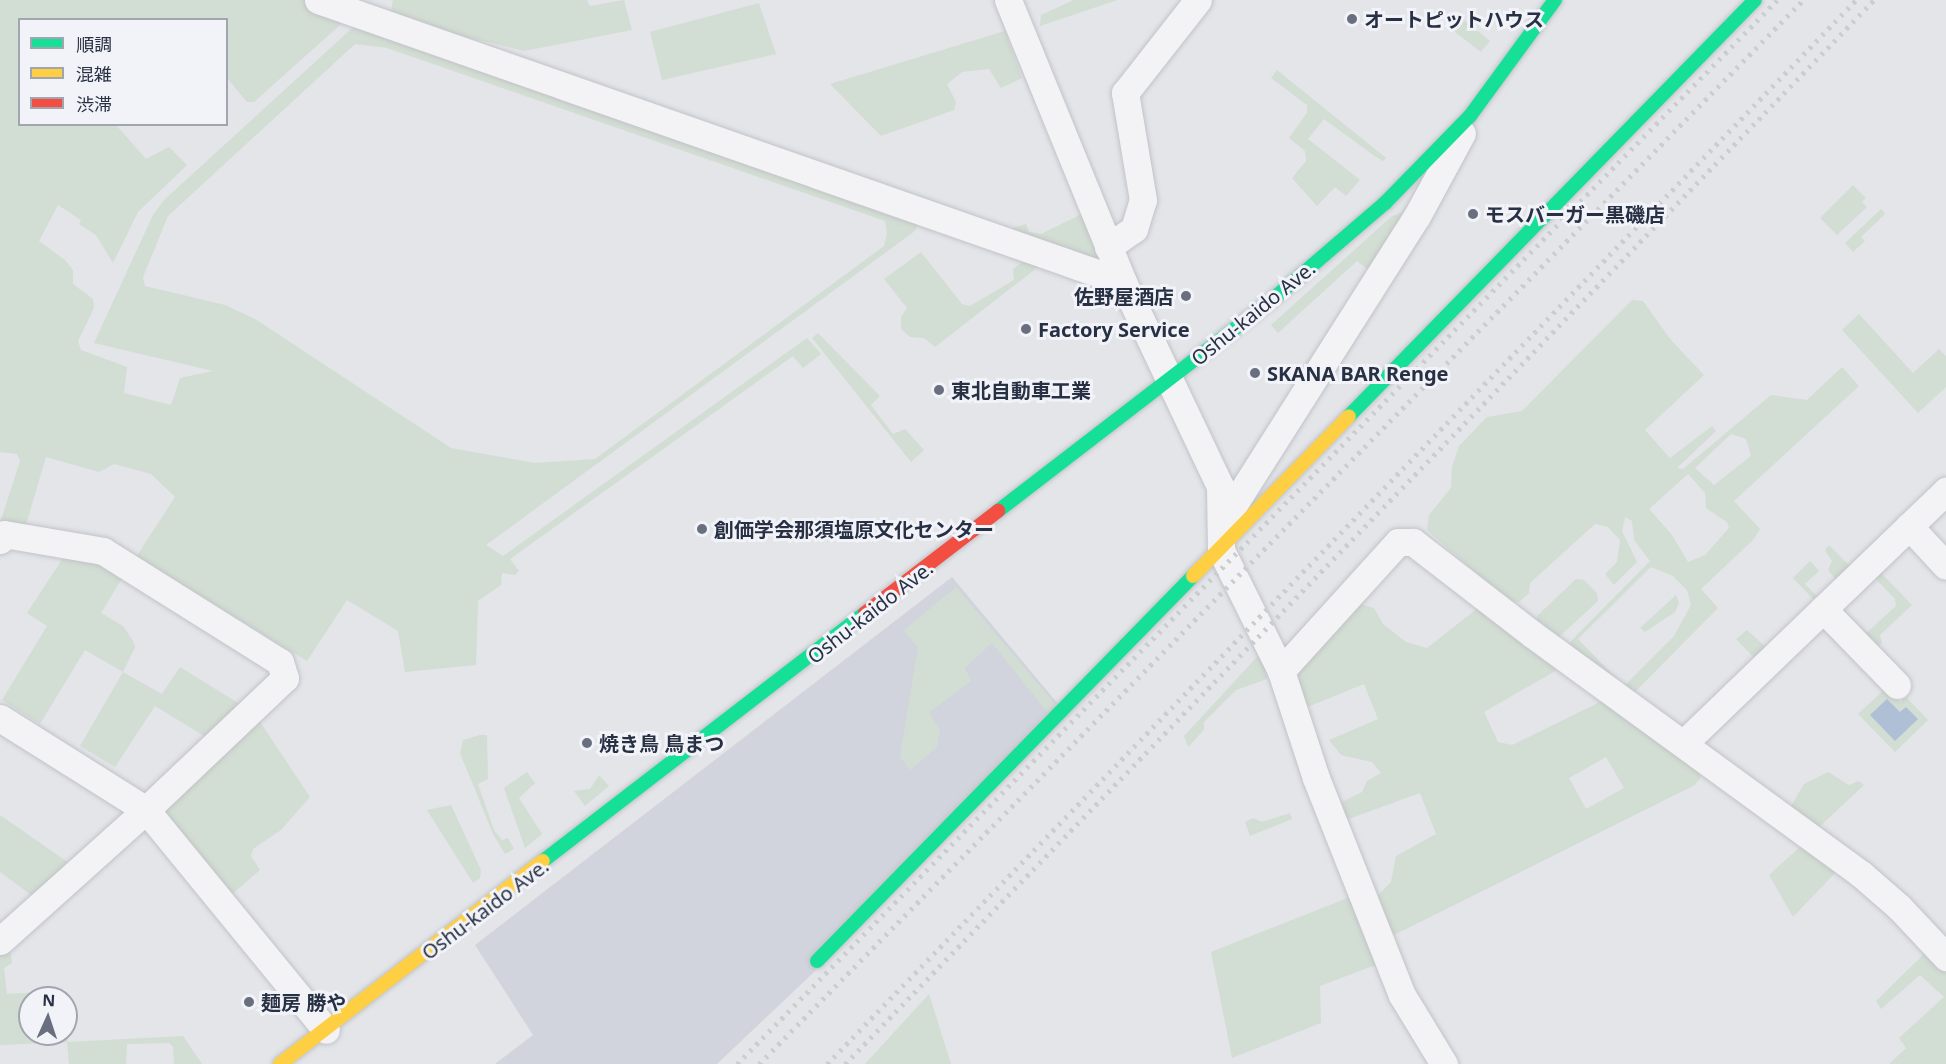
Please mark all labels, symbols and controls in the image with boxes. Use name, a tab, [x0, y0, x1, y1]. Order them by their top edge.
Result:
place label: オートピットハウス	[1364, 7, 1544, 31]
marker: オートピットハウス	[1345, 12, 1359, 26]
legend	[18, 18, 228, 126]
text: 順調	[76, 32, 112, 56]
text: 混雑	[76, 62, 112, 86]
text: 渋滞	[76, 92, 112, 116]
place label: モスバーガー黒磯店	[1485, 202, 1665, 226]
marker: モスバーガー黒磯店	[1466, 207, 1480, 221]
street label: Oshu-kaido Ave.	[1186, 256, 1320, 370]
place label: 佐野屋酒店	[1074, 284, 1174, 308]
marker: 佐野屋酒店	[1179, 289, 1193, 303]
place label: Factory Service	[1038, 317, 1190, 341]
marker: Factory Service	[1019, 322, 1033, 336]
place label: SKANA BAR Renge	[1267, 361, 1449, 385]
marker: SKANA BAR Renge	[1248, 366, 1262, 380]
place label: 東北自動車工業	[951, 378, 1091, 402]
marker: 東北自動車工業	[932, 383, 946, 397]
place label: 創価学会那須塩原文化センター	[714, 517, 994, 541]
marker: 創価学会那須塩原文化センター	[695, 522, 709, 536]
street label: Oshu-kaido Ave.	[802, 556, 938, 668]
place label: 焼き鳥 鳥まつ	[599, 731, 724, 755]
marker: 焼き鳥 鳥まつ	[580, 736, 594, 750]
street label: Oshu-kaido Ave.	[417, 853, 553, 965]
north arrow	[18, 986, 78, 1046]
text: N	[42, 989, 56, 1011]
place label: 麺房 勝や	[261, 990, 346, 1014]
marker: 麺房 勝や	[242, 995, 256, 1009]

